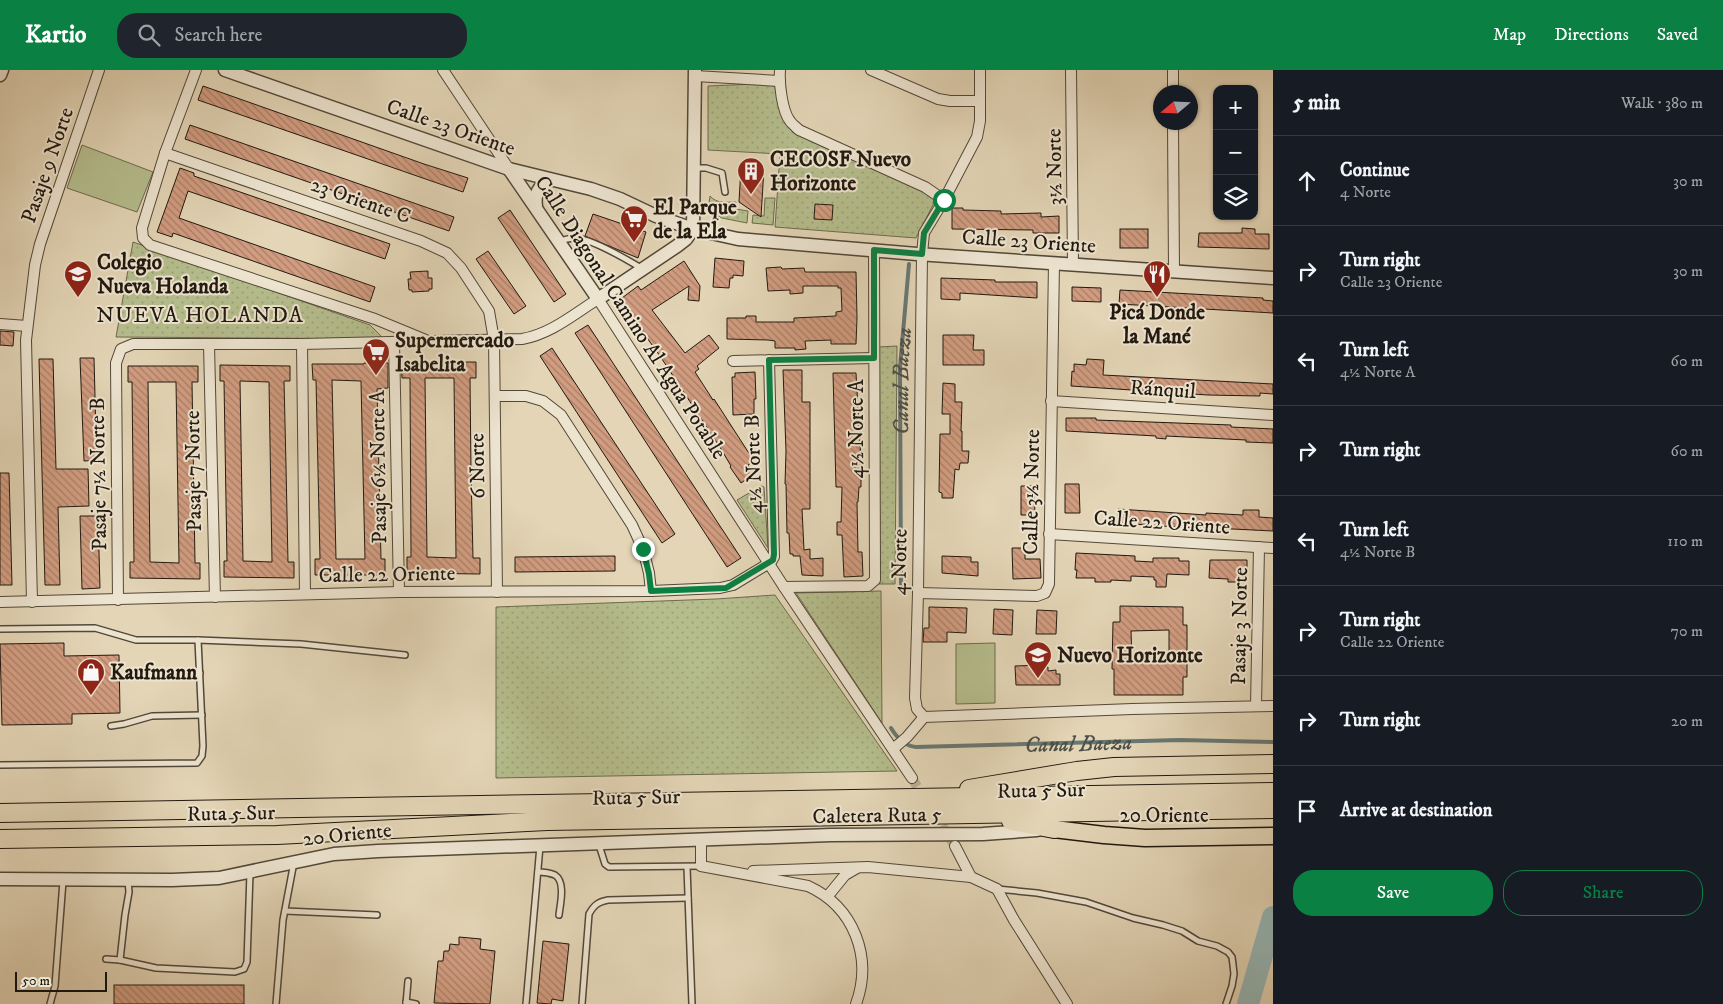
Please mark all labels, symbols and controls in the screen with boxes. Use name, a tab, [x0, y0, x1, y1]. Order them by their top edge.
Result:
search box	[117, 13, 467, 58]
text: Kartio	[25, 20, 87, 50]
icon: search	[135, 21, 163, 49]
text: Search here	[175, 24, 262, 47]
text: Map	[1493, 24, 1526, 46]
text: Directions	[1554, 24, 1629, 46]
text: Saved	[1657, 24, 1698, 46]
north arrow	[1153, 85, 1198, 130]
map controls	[1213, 85, 1258, 220]
button: +	[1213, 85, 1258, 130]
text: 5 min	[1293, 90, 1340, 116]
text: Walk · 380 m	[1621, 93, 1703, 113]
street label: Calle 23 Oriente	[383, 94, 519, 162]
street label: Pasaje 9 Norte	[16, 104, 80, 227]
street label: 3½ Norte	[1041, 128, 1069, 206]
button: −	[1213, 130, 1258, 175]
place label: CECOSF Nuevo Horizonte	[770, 147, 911, 197]
building icon: CECOSF Nuevo Horizonte	[736, 156, 766, 195]
text: Continue	[1340, 159, 1410, 182]
icon: ahead	[1293, 167, 1321, 195]
street label: Calle Diagonal Camino Al Agua Potable	[529, 171, 732, 465]
text: 30 m	[1673, 171, 1703, 191]
street label: 23 Oriente C	[307, 172, 414, 230]
button: layers	[1213, 175, 1258, 220]
text: 4 Norte	[1340, 182, 1391, 202]
route start	[933, 189, 956, 212]
place label: El Parque de la Ela	[653, 195, 737, 245]
supermarket icon: El Parque de la Ela	[619, 204, 649, 243]
street label: Calle 23 Oriente	[961, 224, 1097, 260]
text: Turn right	[1340, 249, 1420, 272]
place label: Colegio Nueva Holanda	[97, 250, 229, 300]
icon: right	[1293, 257, 1321, 285]
school or university icon: Colegio Nueva Holanda	[63, 259, 93, 298]
restaurant icon: Picá Donde la Mané	[1142, 259, 1172, 298]
text: 30 m	[1673, 261, 1703, 281]
text: Calle 23 Oriente	[1340, 272, 1442, 292]
place label: Picá Donde la Mané	[1109, 300, 1205, 350]
district label: NUEVA HOLANDA	[96, 302, 304, 329]
water label: Canal Baeza	[888, 326, 918, 435]
place label: Supermercado Isabelita	[395, 328, 514, 378]
supermarket icon: Supermercado Isabelita	[361, 337, 391, 376]
text: Turn left	[1340, 339, 1409, 362]
icon: left	[1293, 347, 1321, 375]
text: 60 m	[1671, 351, 1703, 371]
text: 4½ Norte A	[1340, 362, 1416, 382]
street label: Ránquil	[1129, 375, 1197, 405]
street label: 4½ Norte A	[844, 379, 870, 479]
street label: Pasaje 6½ Norte A	[365, 390, 393, 544]
street label: Pasaje 7½ Norte B	[85, 397, 113, 551]
street label: Pasaje 7 Norte	[180, 410, 208, 532]
street label: 4½ Norte B	[739, 414, 769, 514]
street label: Calle 3½ Norte	[1018, 429, 1046, 555]
street label: 6 Norte	[464, 433, 492, 499]
icon: right	[1293, 437, 1321, 465]
text: Turn right	[1340, 439, 1420, 462]
text: 60 m	[1671, 441, 1703, 461]
street label: Calle 22 Oriente	[1093, 505, 1231, 541]
text: Turn left	[1340, 519, 1409, 542]
icon: left	[1293, 527, 1321, 555]
street label: 4 Norte	[886, 528, 914, 596]
text: 110 m	[1667, 531, 1703, 551]
route end	[632, 538, 655, 561]
text: 4½ Norte B	[1340, 542, 1415, 562]
street label: Calle 22 Oriente	[318, 561, 456, 589]
street label: Pasaje 3 Norte	[1226, 567, 1254, 685]
text: Turn right	[1340, 609, 1420, 632]
icon: right	[1293, 617, 1321, 645]
text: 70 m	[1671, 621, 1703, 641]
text: Calle 22 Oriente	[1340, 632, 1444, 652]
school or university icon: Nuevo Horizonte	[1023, 640, 1053, 679]
place label: Nuevo Horizonte	[1057, 643, 1203, 669]
shop icon: Kaufmann	[76, 657, 106, 696]
place label: Kaufmann	[110, 660, 198, 686]
icon: right	[1293, 707, 1321, 735]
text: Turn right	[1340, 709, 1420, 732]
text: 20 m	[1671, 711, 1703, 731]
water label: Canal Baeza	[1024, 729, 1133, 759]
street label: Ruta 5 Sur	[997, 777, 1086, 805]
street label: Ruta 5 Sur	[592, 784, 681, 812]
icon: arrive	[1293, 797, 1321, 825]
text: Arrive at destination	[1340, 799, 1492, 822]
street label: Ruta 5 Sur	[187, 800, 276, 828]
street label: Caletera Ruta 5	[812, 802, 942, 830]
street label: 20 Oriente	[1119, 803, 1209, 829]
street label: 20 Oriente	[301, 817, 393, 853]
button: Save	[1293, 870, 1493, 916]
button: Share	[1503, 870, 1703, 916]
scale bar	[15, 969, 108, 992]
text: 50 m	[22, 972, 50, 990]

